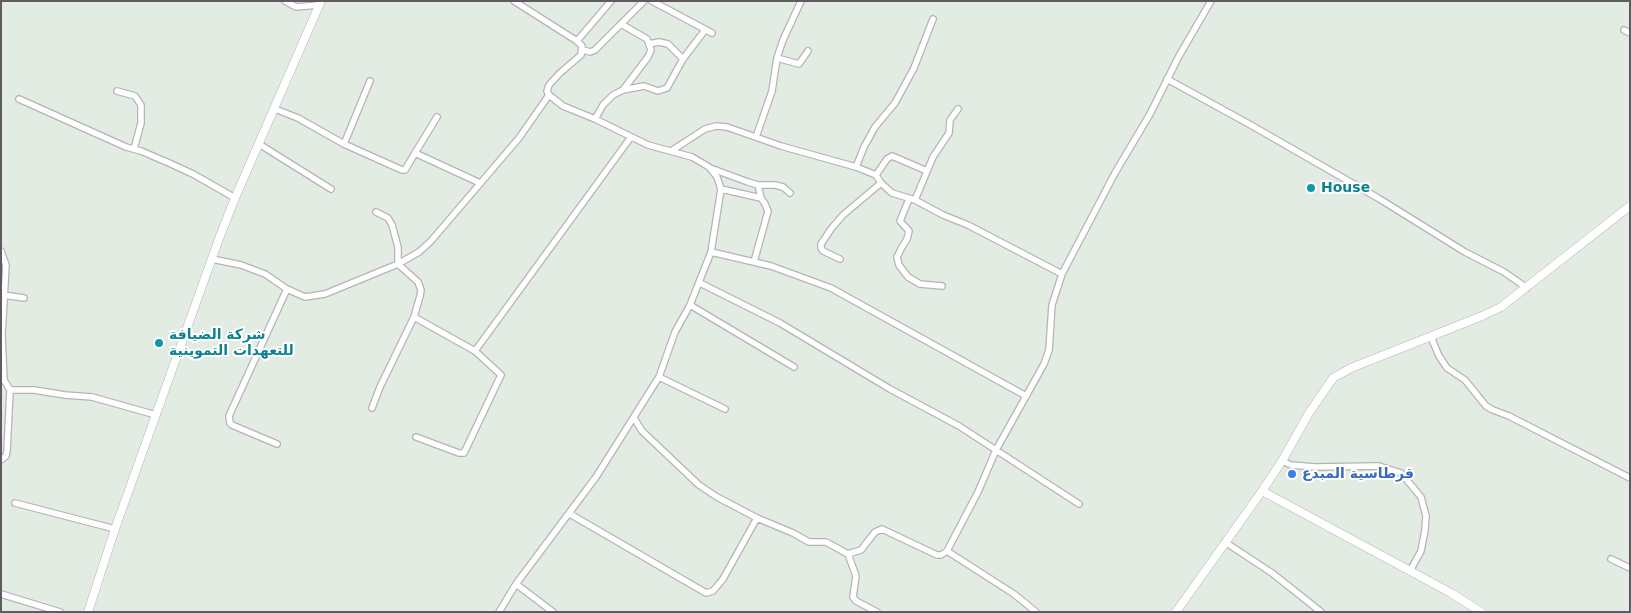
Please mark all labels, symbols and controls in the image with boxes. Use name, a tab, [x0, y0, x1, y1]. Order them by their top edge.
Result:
place label: House	[1321, 180, 1370, 196]
marker: House	[1305, 182, 1317, 194]
place label: شركة الضيافة للتعهدات التموينية	[169, 327, 294, 360]
marker: شركة الضيافة للتعهدات التموينية	[153, 337, 165, 349]
place label: قرطاسية المبدع	[1302, 466, 1414, 482]
marker: قرطاسية المبدع	[1286, 468, 1298, 480]

